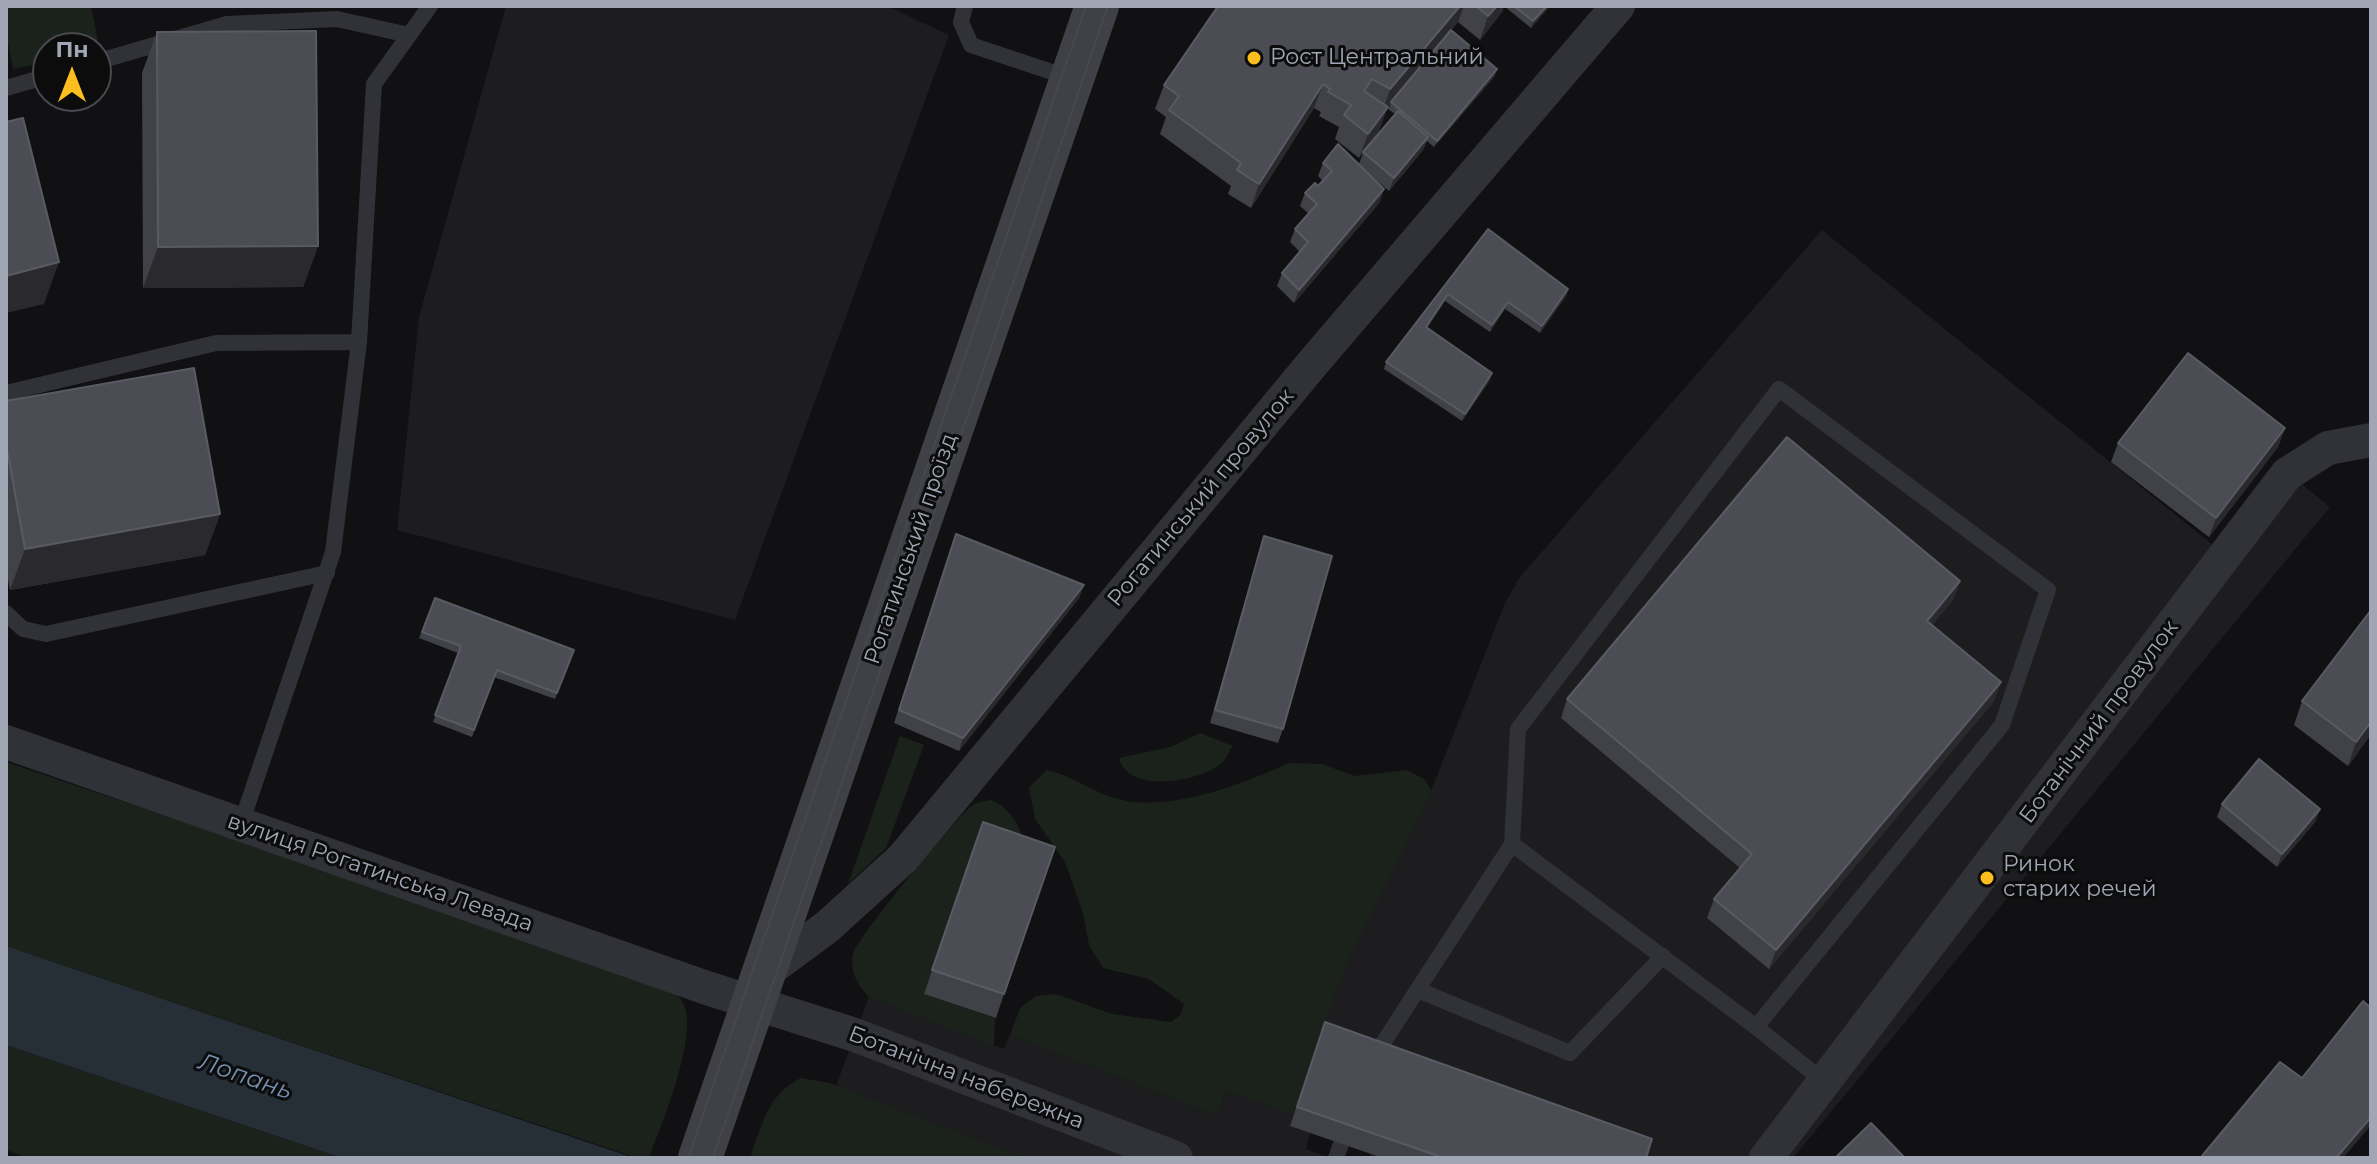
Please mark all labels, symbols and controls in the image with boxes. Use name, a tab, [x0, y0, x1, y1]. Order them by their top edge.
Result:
north arrow	[32, 32, 112, 112]
text: Пн	[55, 36, 89, 63]
place label: Рост Центральний	[1270, 45, 1484, 71]
marker: Рост Центральний	[1245, 49, 1263, 67]
street label: Рогатинський провулок	[1102, 384, 1300, 612]
street label: Рогатинський проїзд	[859, 430, 963, 668]
street label: Ботанічний провулок	[2014, 615, 2184, 829]
street label: вулиця Рогатинська Левада	[224, 808, 536, 938]
place label: Ринок старих речей	[2003, 852, 2157, 904]
marker: Ринок старих речей	[1978, 869, 1996, 887]
street label: Ботанічна набережна	[844, 1021, 1088, 1135]
water label: Лопань	[195, 1048, 295, 1106]

